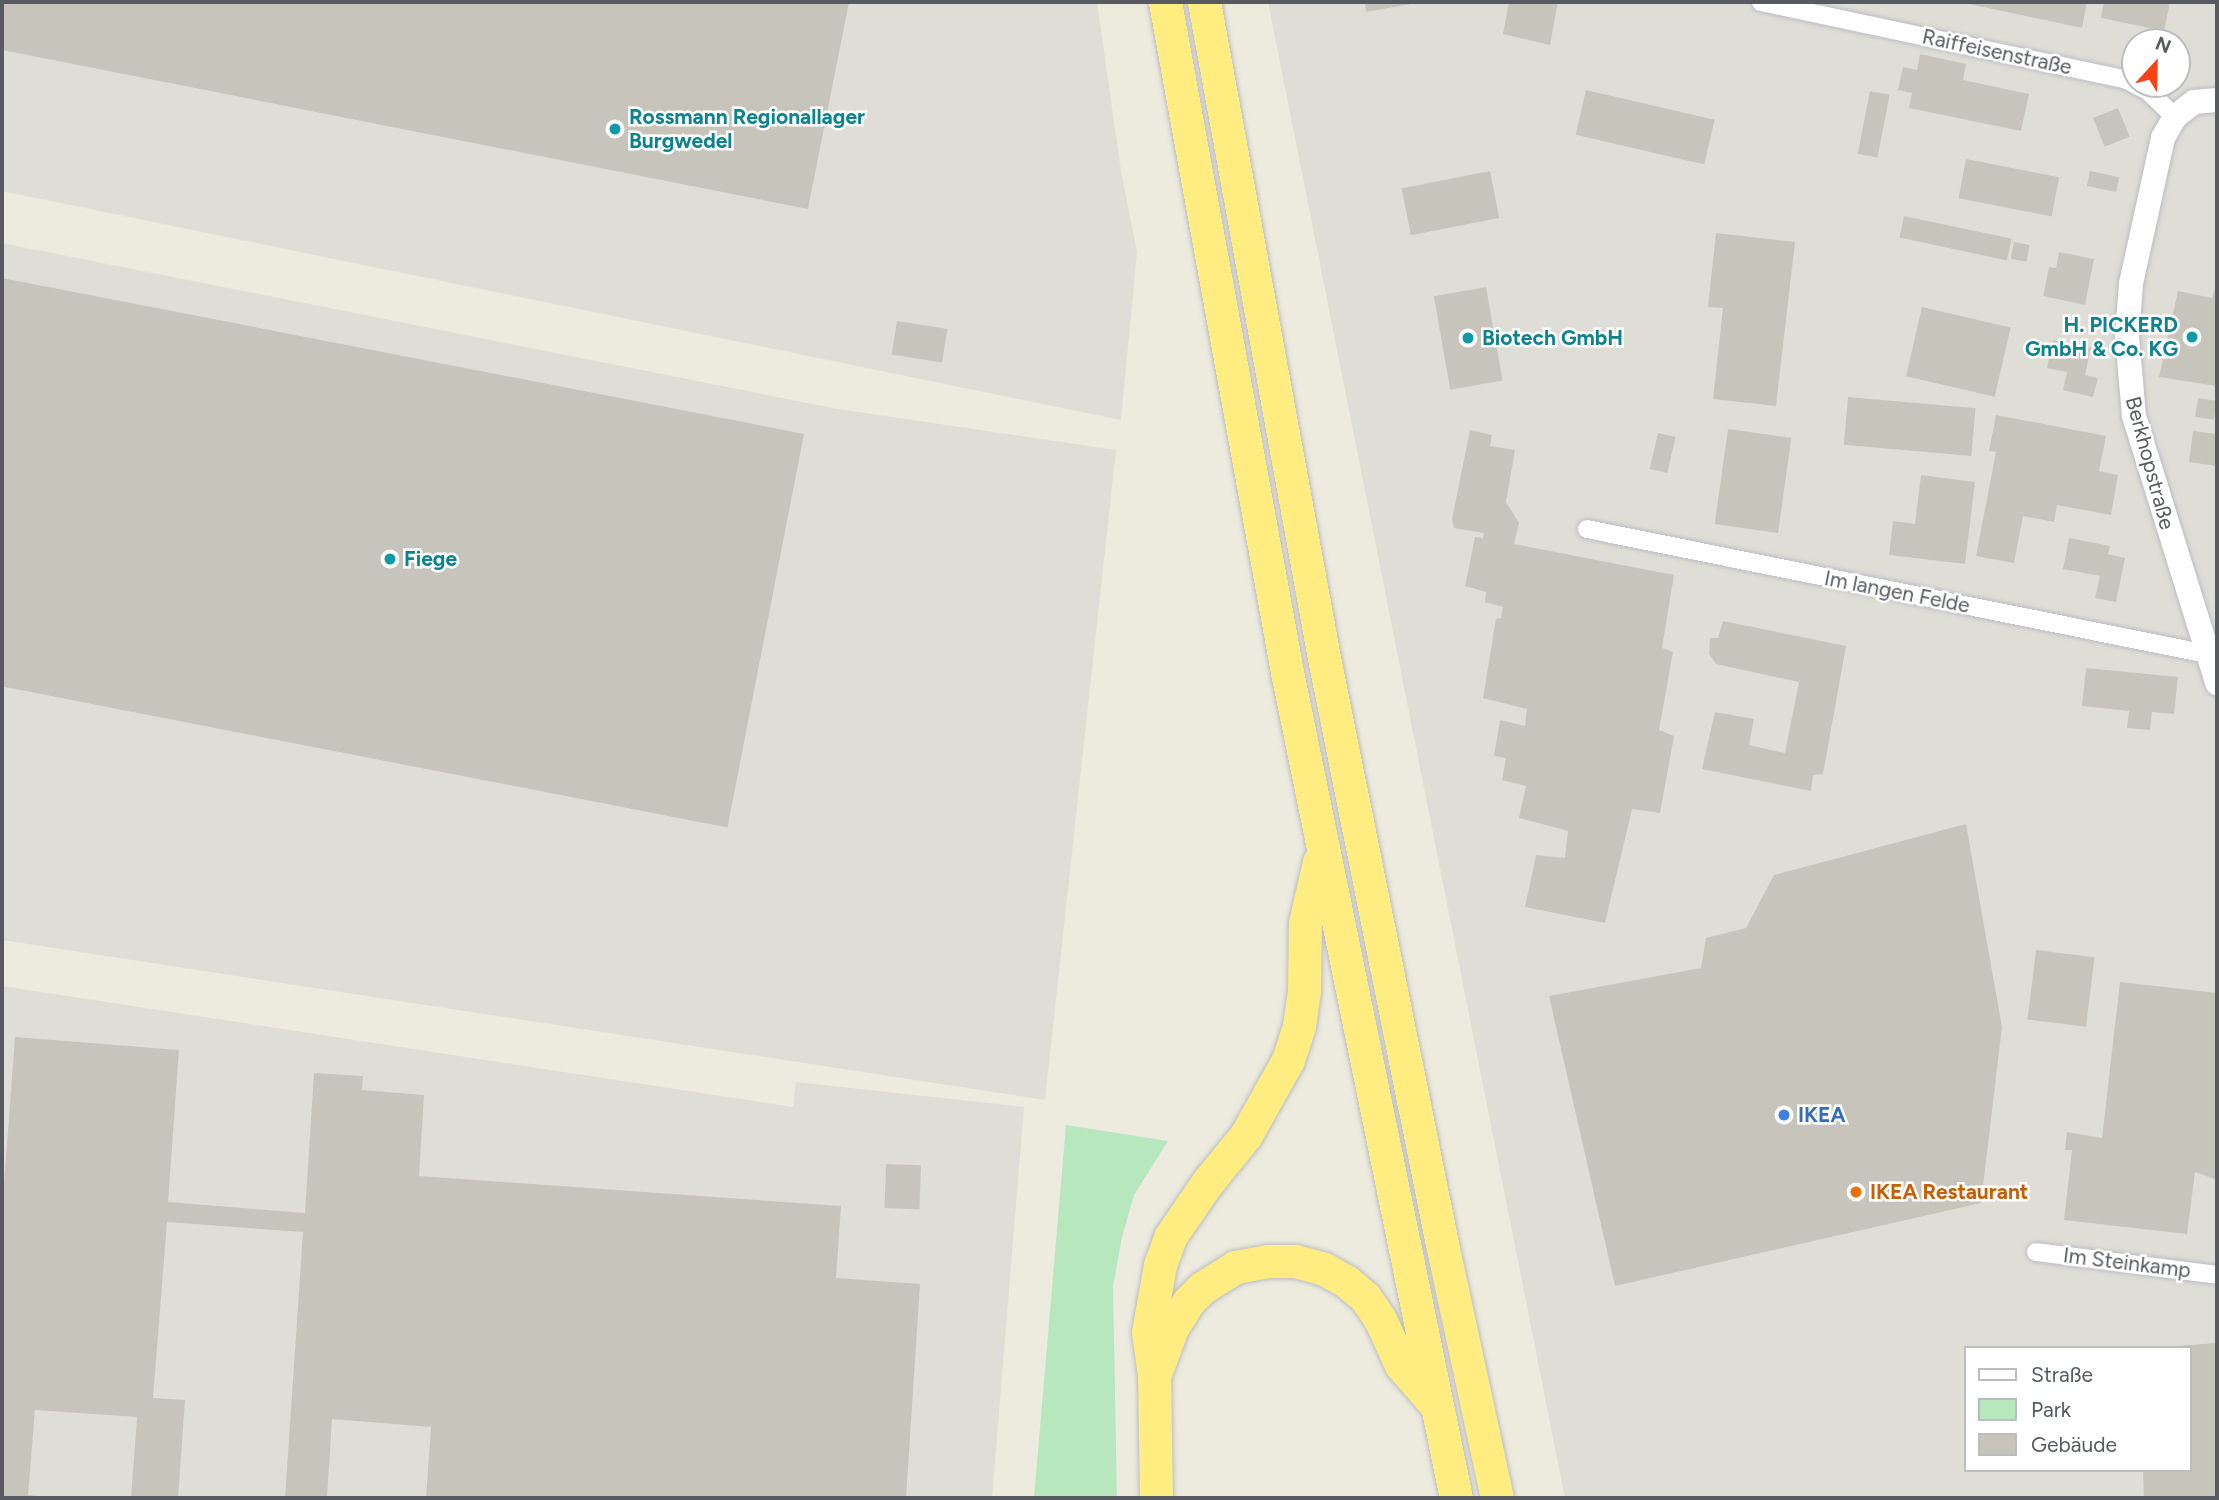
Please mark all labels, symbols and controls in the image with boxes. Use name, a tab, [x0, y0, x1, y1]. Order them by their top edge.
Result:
street label: Raiffeisenstraße	[1920, 24, 2074, 80]
north arrow	[2121, 28, 2191, 98]
text: N	[2152, 32, 2174, 58]
place label: Rossmann Regionallager Burgwedel	[629, 104, 865, 154]
marker: Rossmann Regionallager Burgwedel	[607, 121, 623, 137]
place label: H. PICKERD GmbH & Co. KG	[2025, 312, 2178, 362]
place label: Biotech GmbH	[1482, 325, 1623, 351]
marker: H. PICKERD GmbH & Co. KG	[2184, 329, 2200, 345]
marker: Biotech GmbH	[1460, 330, 1476, 346]
street label: Berkhopstraße	[2120, 394, 2180, 532]
place label: Fiege	[404, 546, 457, 572]
marker: Fiege	[382, 551, 398, 567]
street label: Im langen Felde	[1822, 566, 1972, 618]
place label: IKEA	[1798, 1102, 1845, 1128]
marker: IKEA	[1776, 1107, 1792, 1123]
place label: IKEA Restaurant	[1870, 1179, 2028, 1205]
marker: IKEA Restaurant	[1848, 1184, 1864, 1200]
street label: Im Steinkamp	[2062, 1243, 2192, 1283]
legend	[1964, 1346, 2191, 1472]
text: Straße	[2031, 1362, 2093, 1387]
text: Park	[2031, 1397, 2071, 1422]
text: Gebäude	[2031, 1432, 2117, 1457]

